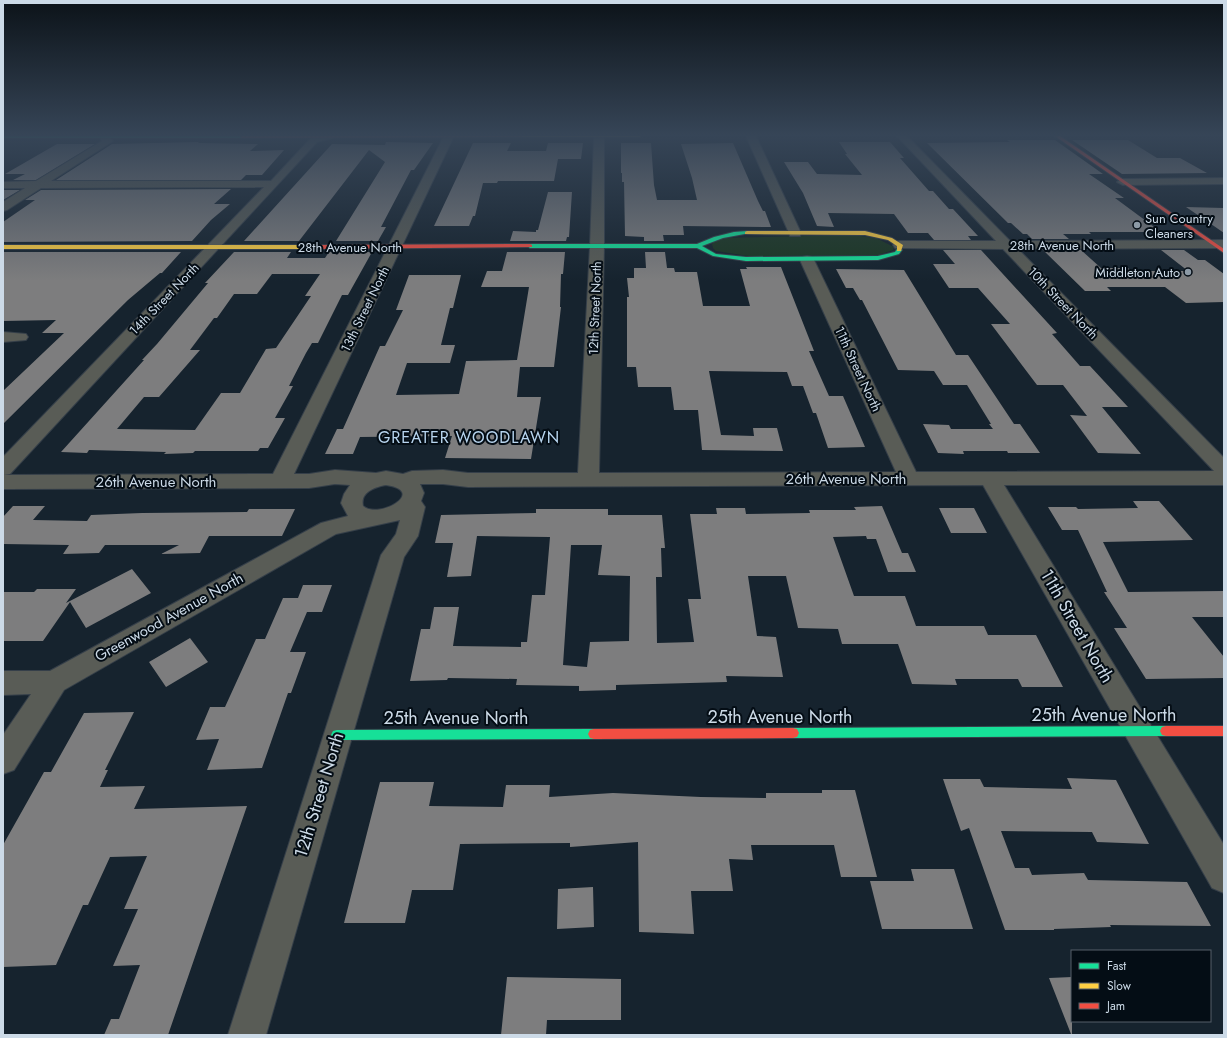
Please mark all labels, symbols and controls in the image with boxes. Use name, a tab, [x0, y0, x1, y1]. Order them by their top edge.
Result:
place label: Sun Country Cleaners	[1145, 209, 1213, 243]
marker: Sun Country Cleaners	[1132, 220, 1142, 230]
street label: 28th Avenue North	[1010, 236, 1114, 255]
street label: 28th Avenue North	[298, 238, 402, 257]
street label: 14th Street North	[125, 259, 203, 339]
street label: 12th Street North	[584, 261, 606, 355]
street label: 13th Street North	[336, 263, 394, 355]
street label: 10th Street North	[1024, 263, 1102, 343]
place label: Middleton Auto	[1095, 263, 1180, 282]
marker: Middleton Auto	[1183, 267, 1193, 277]
street label: 11th Street North	[830, 323, 886, 415]
district label: GREATER WOODLAWN	[378, 426, 560, 449]
street label: 26th Avenue North	[786, 468, 906, 490]
street label: 26th Avenue North	[96, 471, 216, 493]
street label: 11th Street North	[1034, 564, 1120, 688]
street label: Greenwood Avenue North	[91, 567, 247, 667]
street label: 25th Avenue North	[1032, 702, 1176, 728]
street label: 25th Avenue North	[708, 704, 852, 730]
street label: 25th Avenue North	[384, 705, 528, 731]
street label: 12th Street North	[288, 729, 350, 861]
legend	[1071, 950, 1211, 1022]
text: Fast	[1107, 957, 1126, 975]
text: Slow	[1107, 977, 1132, 995]
text: Jam	[1105, 997, 1125, 1015]

